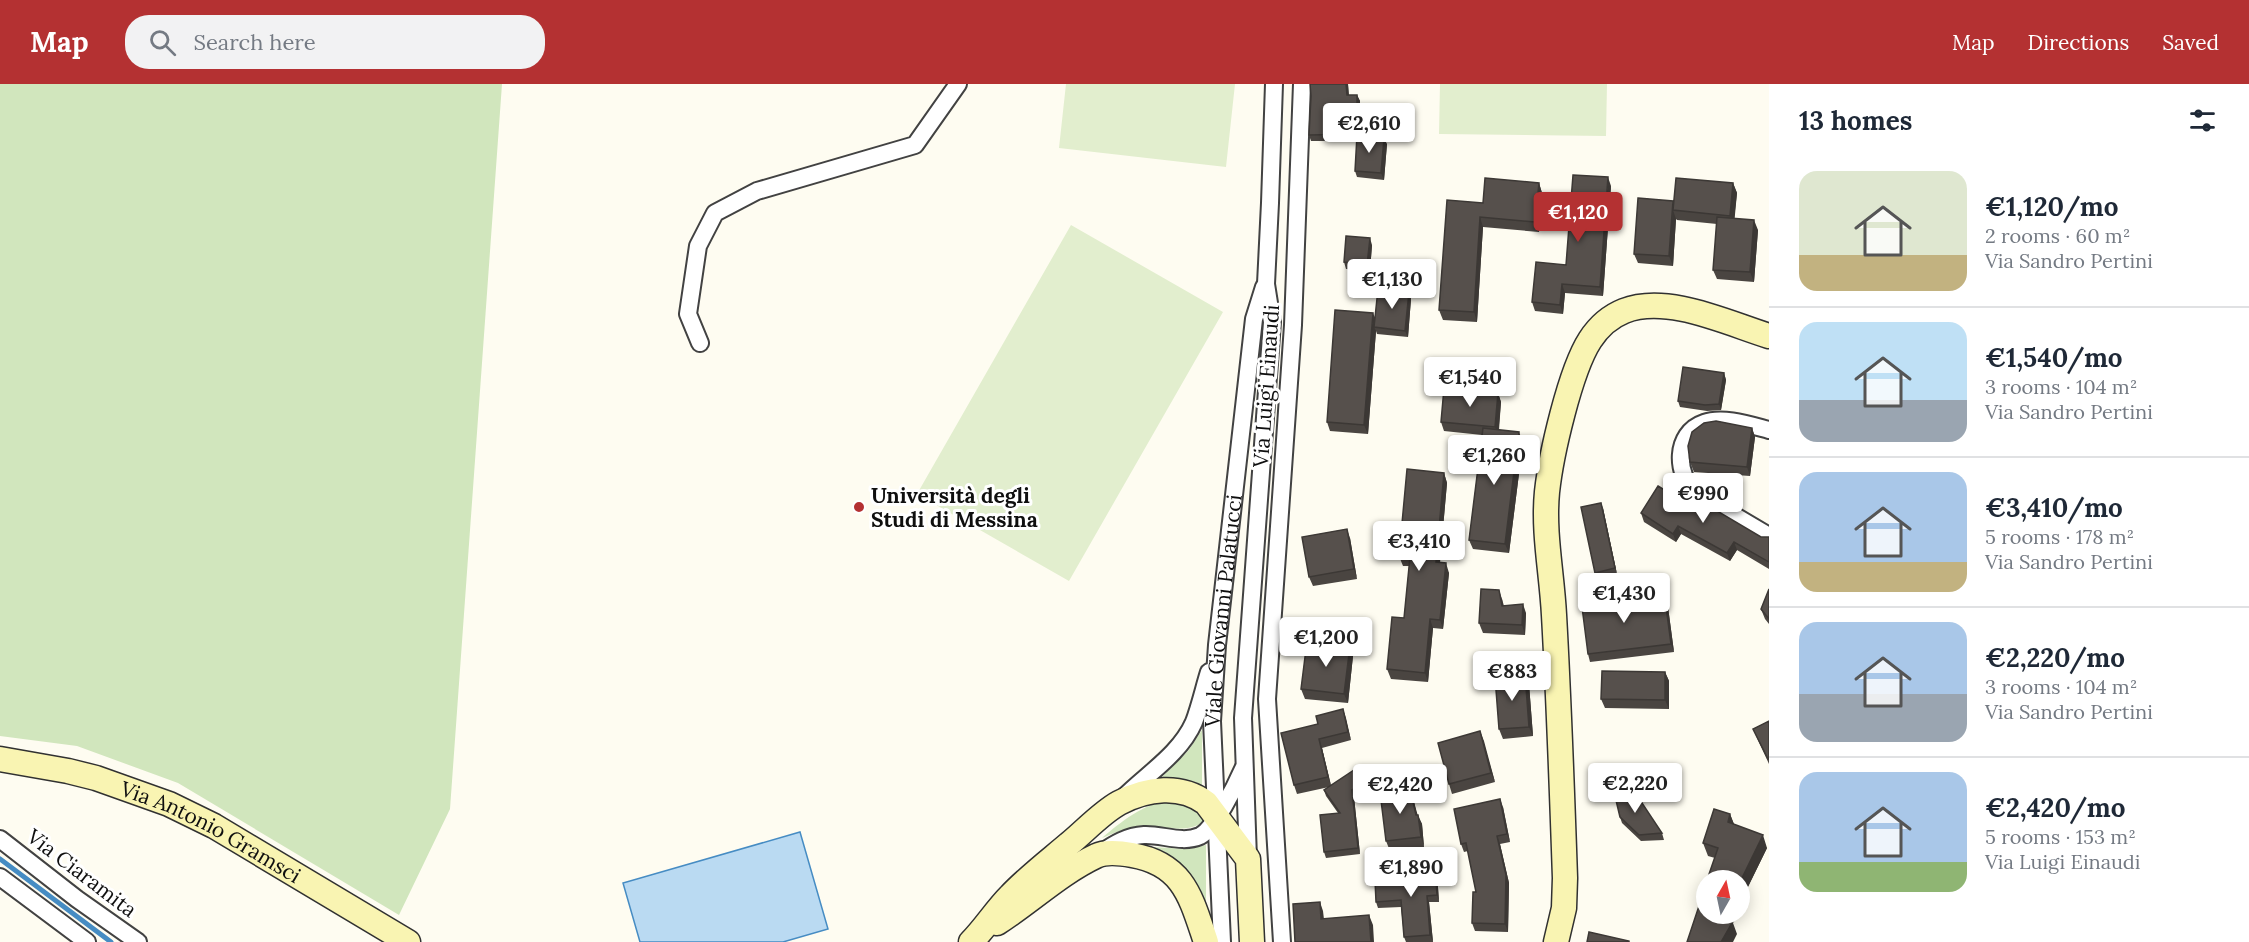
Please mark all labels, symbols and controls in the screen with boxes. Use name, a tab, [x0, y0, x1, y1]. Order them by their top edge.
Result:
search box	[125, 15, 545, 69]
text: Map	[30, 24, 89, 60]
icon: search	[146, 26, 179, 59]
text: Search here	[194, 28, 316, 56]
text: Map	[1952, 29, 1995, 56]
text: Directions	[2028, 29, 2129, 56]
text: Saved	[2162, 29, 2219, 56]
pin: €2,610	[1320, 103, 1418, 154]
text: 13 homes	[1799, 104, 1912, 137]
icon: filters	[2186, 104, 2219, 137]
text: €2,610	[1337, 110, 1401, 135]
text: €1,120/mo	[1985, 190, 2118, 223]
pin: €1,120	[1529, 192, 1627, 243]
icon: home	[1847, 195, 1919, 267]
text: €1,120	[1548, 199, 1608, 224]
text: 2 rooms · 60 m²	[1985, 223, 2130, 248]
text: Via Sandro Pertini	[1985, 248, 2153, 273]
pin: €1,130	[1343, 259, 1441, 310]
text: €1,130	[1361, 266, 1423, 291]
street label: Via Luigi Einaudi	[1247, 304, 1285, 469]
text: €1,540/mo	[1985, 341, 2123, 374]
icon: home	[1847, 346, 1919, 418]
pin: €1,540	[1421, 357, 1519, 408]
text: €1,540	[1438, 364, 1502, 389]
text: 3 rooms · 104 m²	[1985, 374, 2137, 399]
text: Via Sandro Pertini	[1985, 399, 2153, 424]
pin: €1,260	[1445, 435, 1543, 486]
text: €1,260	[1462, 442, 1526, 467]
pin: €990	[1667, 473, 1739, 524]
text: €990	[1677, 480, 1729, 505]
place label: Università degli Studi di Messina	[871, 482, 1038, 533]
text: €3,410/mo	[1985, 491, 2123, 524]
street label: Viale Giovanni Palatucci	[1198, 493, 1248, 729]
icon: home	[1847, 496, 1919, 568]
marker: Università degli Studi di Messina	[852, 500, 866, 514]
pin: €3,410	[1370, 521, 1468, 572]
text: 5 rooms · 178 m²	[1985, 524, 2134, 549]
text: €3,410	[1387, 528, 1451, 553]
text: Via Sandro Pertini	[1985, 549, 2153, 574]
pin: €1,430	[1575, 573, 1673, 624]
text: €1,430	[1592, 580, 1656, 605]
pin: €1,200	[1277, 617, 1375, 668]
text: €1,200	[1293, 624, 1359, 649]
text: €2,220/mo	[1985, 641, 2125, 674]
icon: home	[1847, 646, 1919, 718]
pin: €883	[1476, 651, 1548, 702]
text: €883	[1487, 658, 1537, 683]
text: 3 rooms · 104 m²	[1985, 674, 2137, 699]
text: Via Sandro Pertini	[1985, 699, 2153, 724]
pin: €2,220	[1586, 763, 1684, 814]
pin: €2,420	[1351, 764, 1449, 815]
text: €2,220	[1602, 770, 1668, 795]
text: €2,420	[1367, 771, 1433, 796]
street label: Via Antonio Gramsci	[116, 774, 306, 889]
text: €2,420/mo	[1985, 791, 2125, 824]
icon: home	[1847, 796, 1919, 868]
street label: Via Ciaramita	[21, 822, 142, 923]
text: 5 rooms · 153 m²	[1985, 824, 2136, 849]
pin: €1,890	[1362, 847, 1460, 898]
text: Via Luigi Einaudi	[1985, 849, 2140, 874]
text: €1,890	[1379, 854, 1443, 879]
north arrow	[1696, 870, 1750, 924]
map controls	[1696, 870, 1750, 924]

